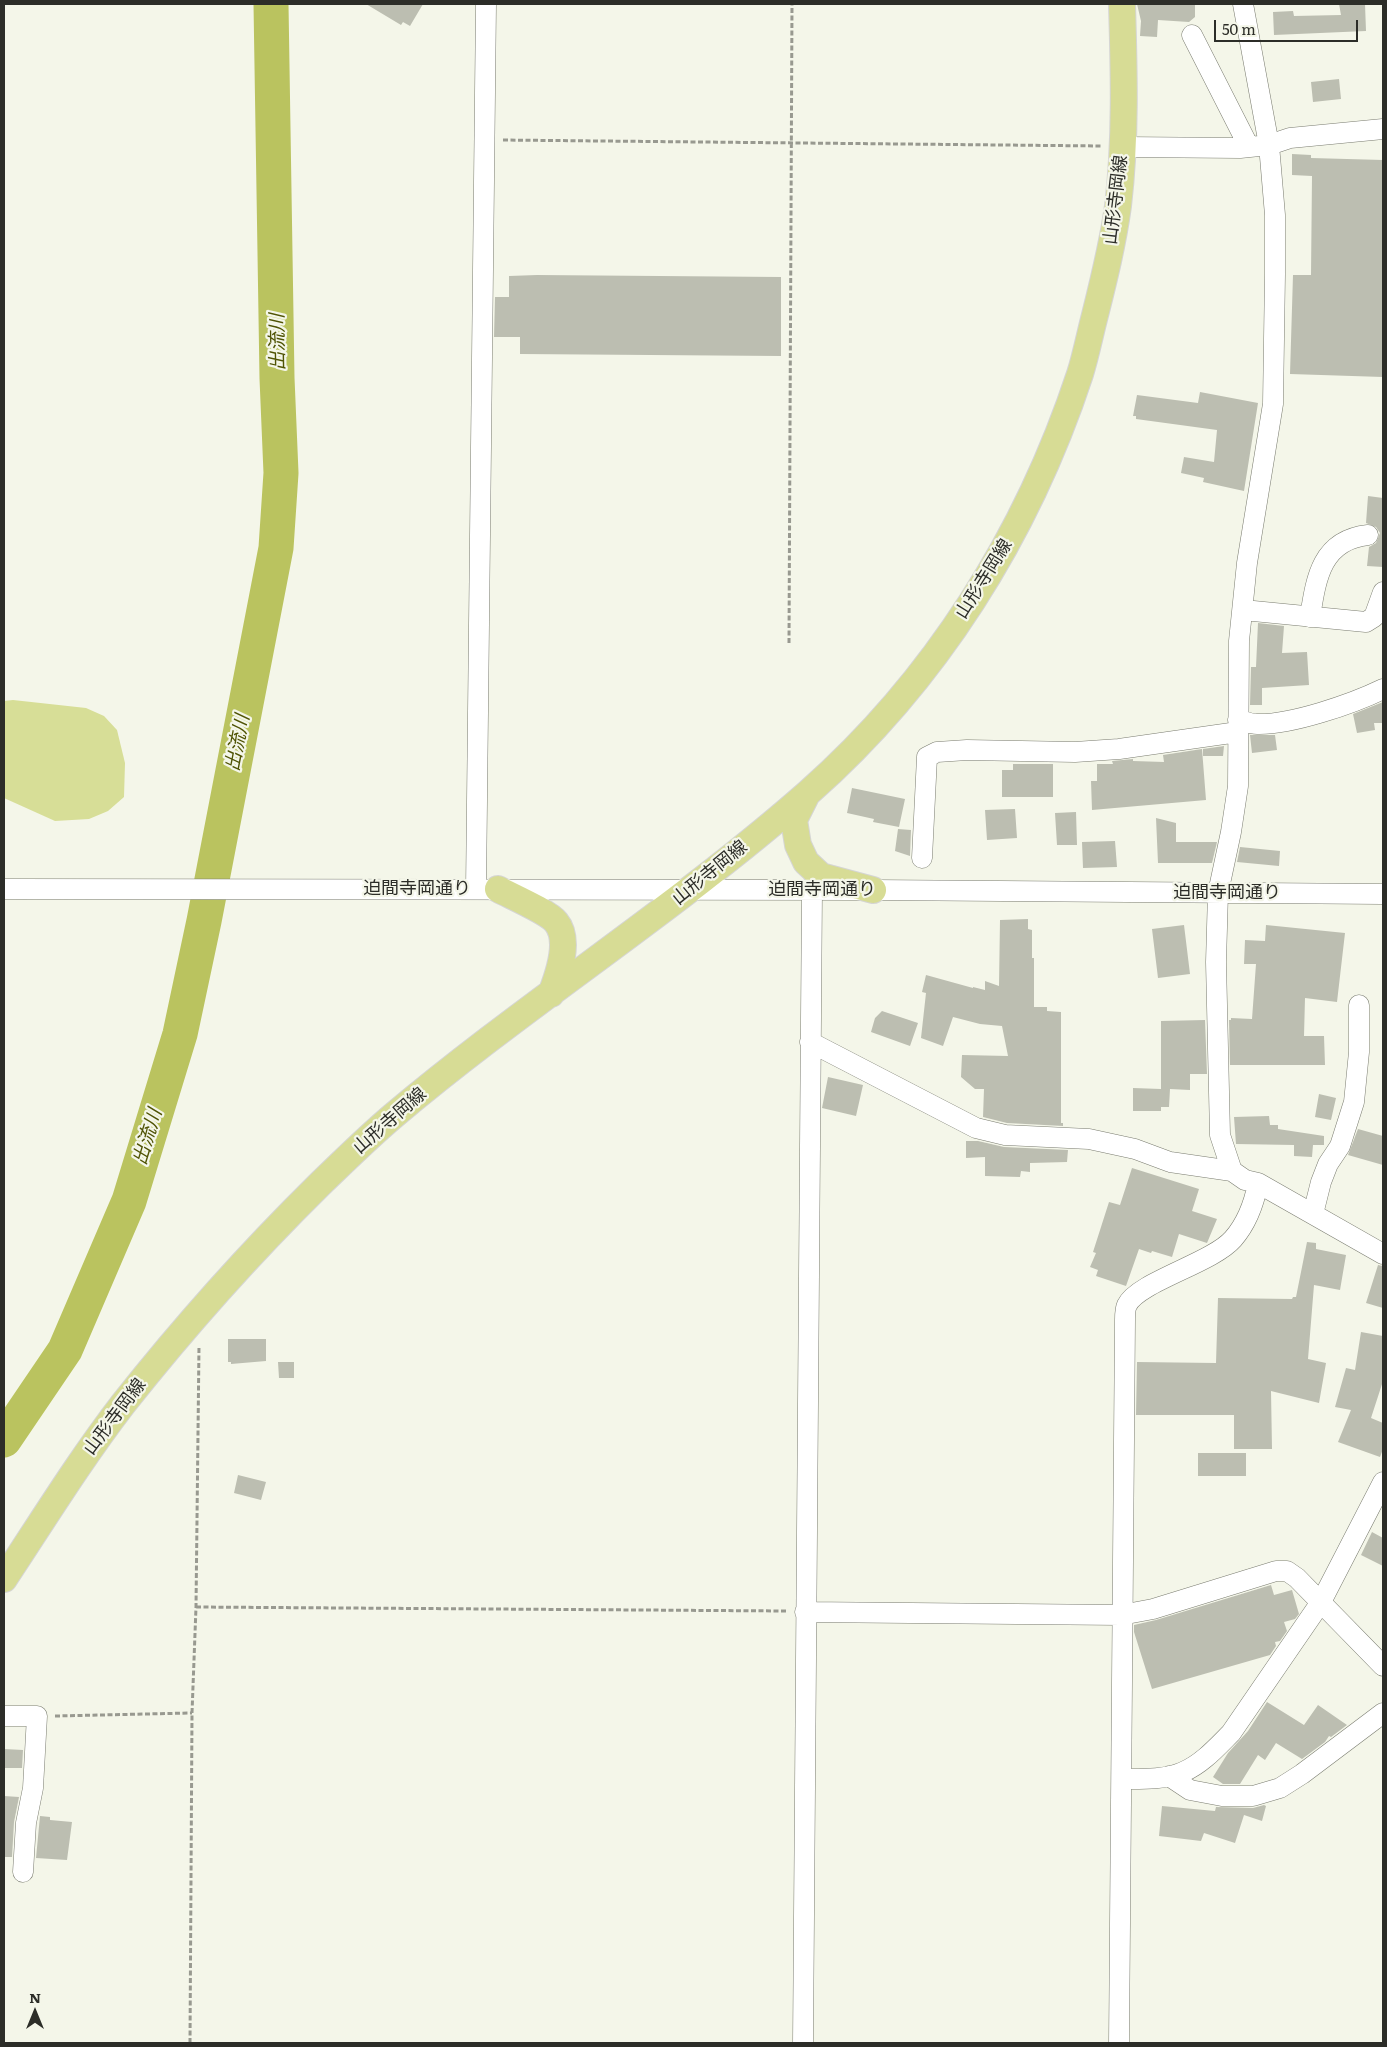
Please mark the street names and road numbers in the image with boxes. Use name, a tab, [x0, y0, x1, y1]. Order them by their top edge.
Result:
street label: 山形寺岡線	[1100, 154, 1132, 246]
street label: 山形寺岡線	[951, 535, 1017, 623]
street label: 山形寺岡線	[668, 836, 752, 910]
street label: 迫間寺岡通り	[363, 878, 471, 900]
street label: 迫間寺岡通り	[768, 879, 876, 901]
street label: 迫間寺岡通り	[1173, 882, 1281, 904]
street label: 山形寺岡線	[349, 1083, 431, 1159]
street label: 山形寺岡線	[79, 1375, 151, 1459]

